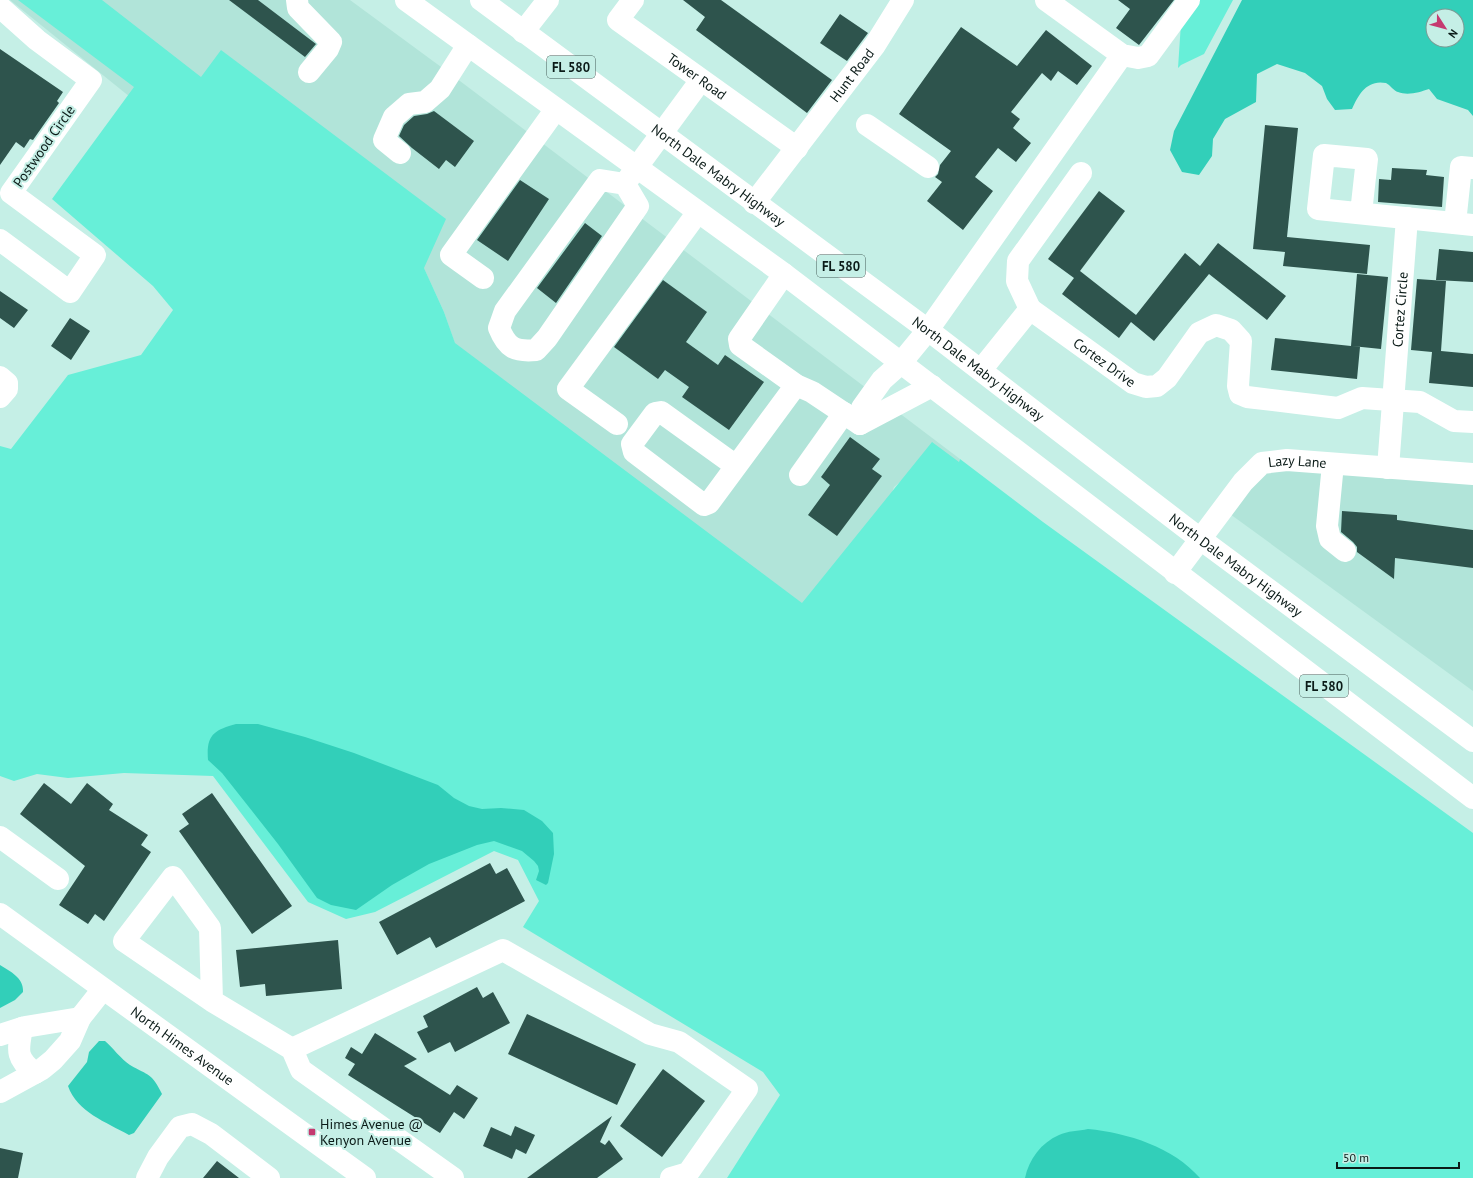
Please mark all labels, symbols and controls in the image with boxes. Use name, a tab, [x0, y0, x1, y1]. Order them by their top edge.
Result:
north arrow	[1425, 8, 1465, 48]
text: N	[1445, 27, 1461, 41]
street label: Hunt Road	[826, 45, 878, 106]
street label: Tower Road	[664, 49, 730, 104]
road number: FL 580	[547, 56, 595, 78]
street label: Postwood Circle	[9, 102, 79, 190]
street label: North Dale Mabry Highway	[648, 120, 789, 231]
road number: FL 580	[817, 255, 865, 277]
street label: Cortez Circle	[1388, 271, 1412, 348]
street label: North Dale Mabry Highway	[909, 312, 1048, 425]
street label: Cortez Drive	[1070, 334, 1139, 391]
street label: Lazy Lane	[1267, 451, 1327, 472]
street label: North Dale Mabry Highway	[1166, 509, 1306, 621]
road number: FL 580	[1300, 675, 1348, 697]
street label: North Himes Avenue	[127, 1003, 237, 1089]
place label: Himes Avenue @ Kenyon Avenue	[320, 1115, 423, 1149]
marker: Himes Avenue @ Kenyon Avenue	[307, 1127, 317, 1137]
scale bar	[1337, 1144, 1459, 1170]
text: 50 m	[1343, 1150, 1369, 1165]

